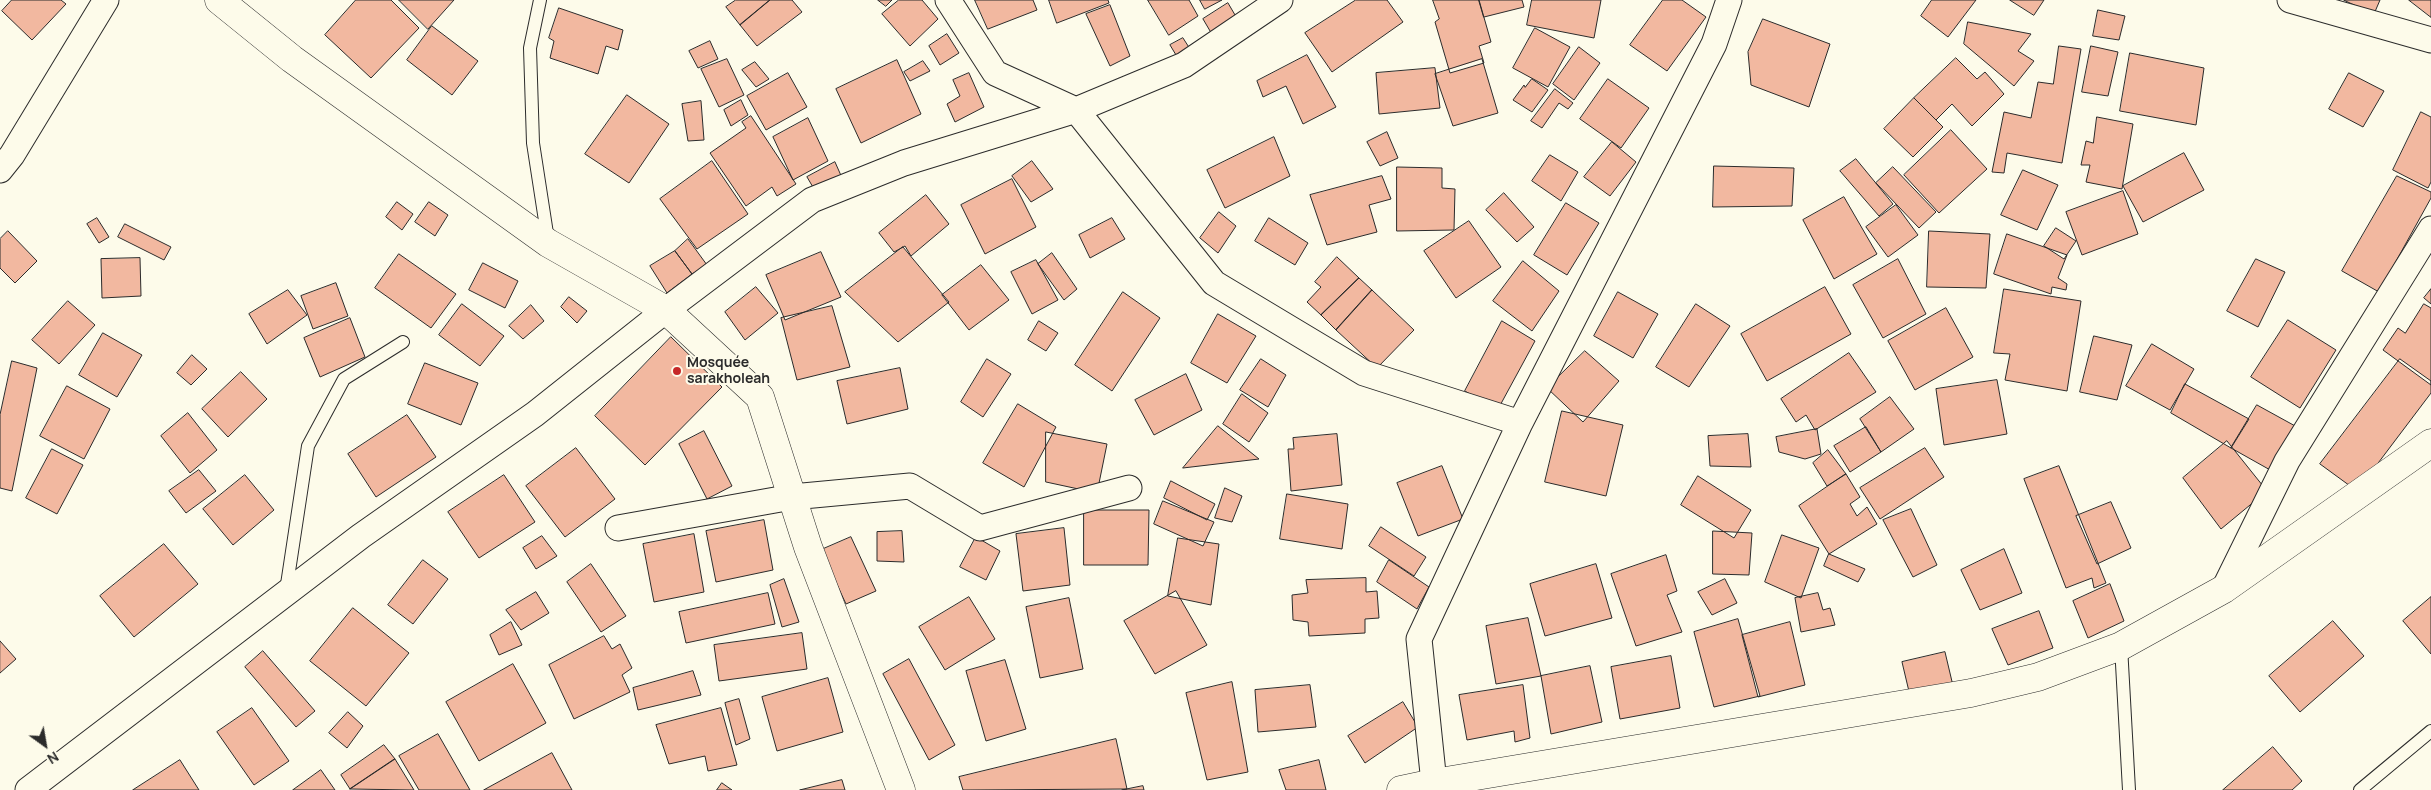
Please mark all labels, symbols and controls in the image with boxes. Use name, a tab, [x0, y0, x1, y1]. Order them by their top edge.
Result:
place label: Mosquée sarakholeah	[687, 355, 770, 388]
marker: Mosquée sarakholeah	[671, 365, 683, 377]
north arrow	[20, 720, 70, 770]
text: N	[44, 747, 63, 769]

